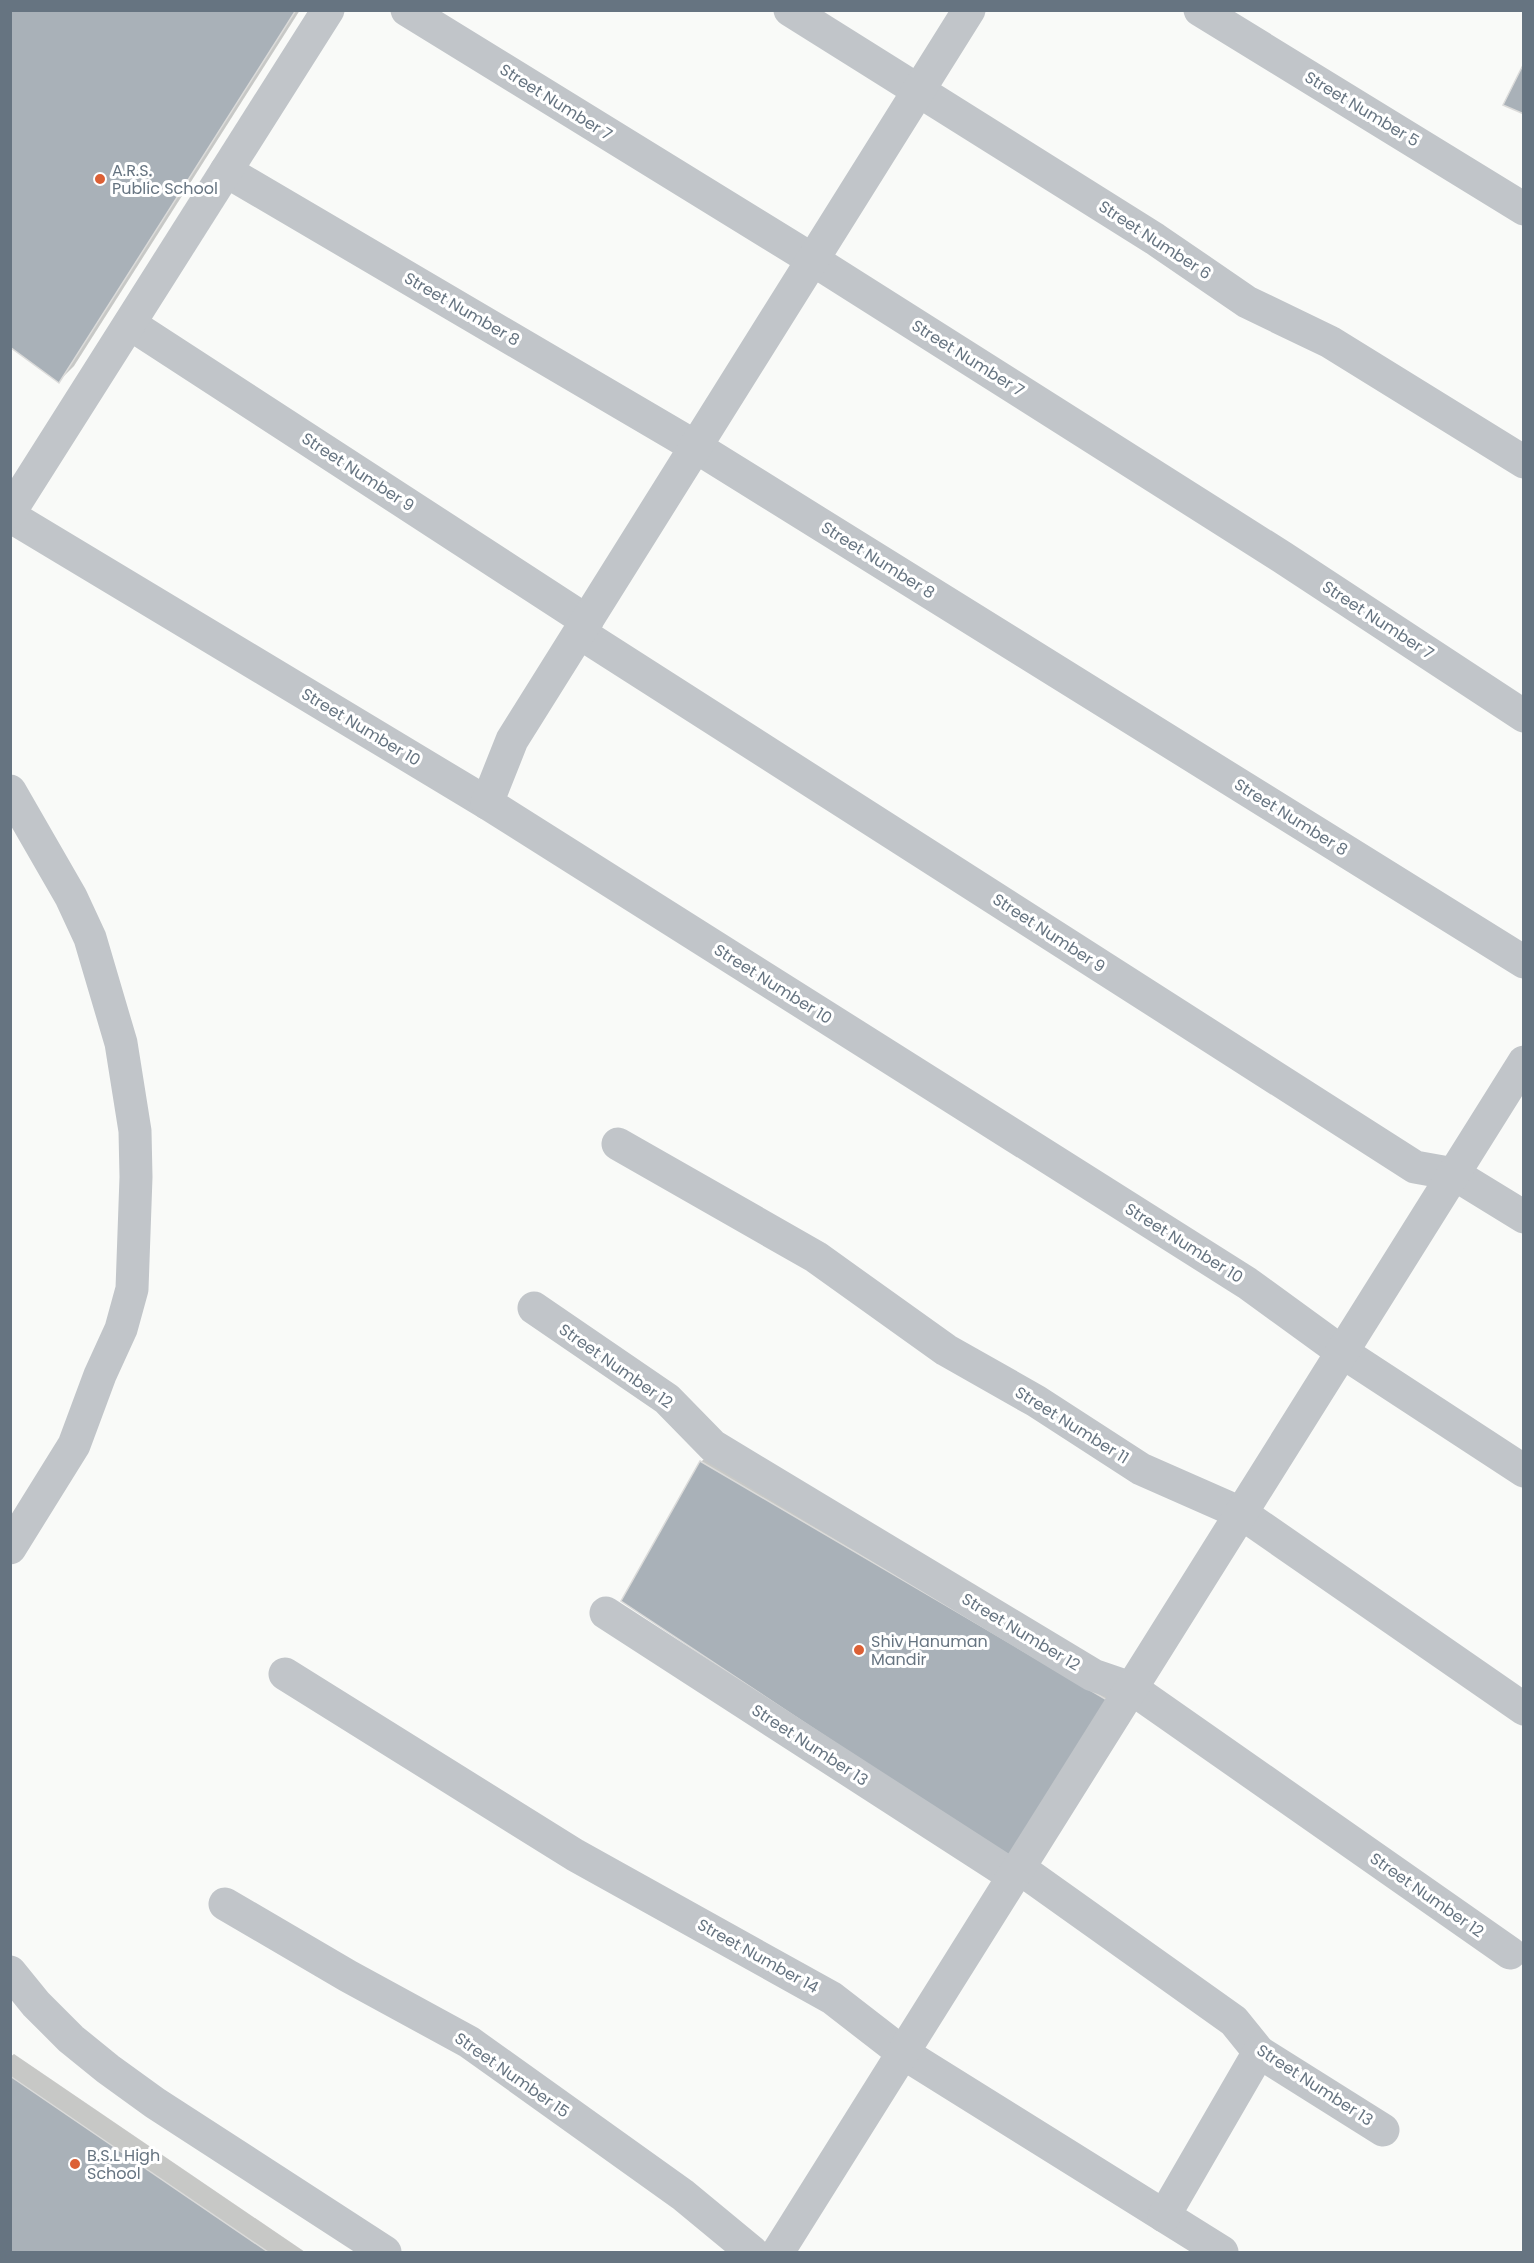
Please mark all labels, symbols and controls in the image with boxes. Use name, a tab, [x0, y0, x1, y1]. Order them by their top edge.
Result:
street label: Street Number 7	[495, 58, 617, 146]
street label: Street Number 5	[1300, 66, 1424, 152]
place label: A.R.S. Public School	[112, 159, 218, 200]
marker: A.R.S. Public School	[93, 172, 107, 186]
street label: Street Number 6	[1094, 195, 1216, 285]
street label: Street Number 8	[400, 266, 524, 352]
street label: Street Number 7	[907, 314, 1029, 402]
street label: Street Number 9	[297, 427, 419, 517]
street label: Street Number 8	[817, 516, 939, 604]
street label: Street Number 7	[1318, 575, 1438, 665]
street label: Street Number 10	[297, 682, 425, 772]
street label: Street Number 8	[1230, 773, 1352, 861]
street label: Street Number 9	[988, 888, 1110, 978]
street label: Street Number 10	[710, 938, 836, 1030]
street label: Street Number 10	[1121, 1197, 1247, 1289]
street label: Street Number 12	[554, 1318, 678, 1414]
street label: Street Number 11	[1011, 1381, 1133, 1469]
street label: Street Number 12	[957, 1588, 1085, 1676]
place label: Shiv Hanuman Mandir	[871, 1630, 988, 1671]
marker: Shiv Hanuman Mandir	[852, 1643, 866, 1657]
street label: Street Number 13	[747, 1699, 873, 1791]
street label: Street Number 12	[1365, 1847, 1489, 1943]
street label: Street Number 14	[693, 1913, 823, 1999]
street label: Street Number 15	[450, 2027, 574, 2123]
street label: Street Number 13	[1252, 2039, 1378, 2131]
place label: B.S.L High School	[87, 2144, 160, 2185]
marker: B.S.L High School	[68, 2157, 82, 2171]

